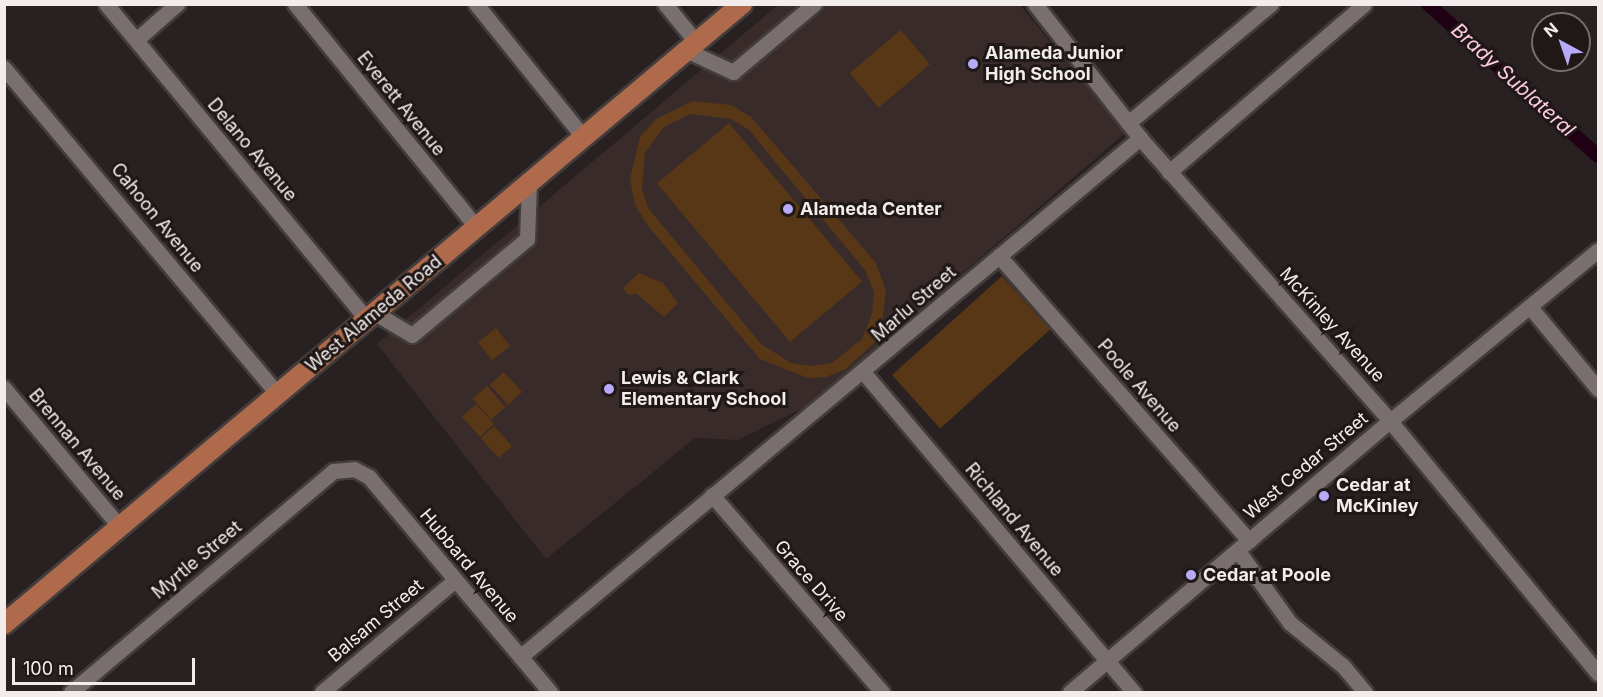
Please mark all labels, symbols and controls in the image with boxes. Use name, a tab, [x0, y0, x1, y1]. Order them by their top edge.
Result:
north arrow	[1531, 12, 1591, 72]
water label: Brady Sublateral	[1446, 18, 1580, 142]
text: N	[1540, 18, 1562, 41]
place label: Alameda Junior High School	[985, 43, 1123, 86]
street label: Everett Avenue	[352, 48, 450, 160]
marker: Alameda Junior High School	[966, 57, 980, 71]
street label: Delano Avenue	[203, 94, 301, 206]
street label: Cahoon Avenue	[106, 159, 208, 277]
place label: Alameda Center	[800, 198, 942, 220]
marker: Alameda Center	[781, 202, 795, 216]
street label: West Alameda Road	[302, 251, 446, 377]
street label: Marlu Street	[868, 262, 960, 346]
street label: McKinley Avenue	[1275, 263, 1389, 387]
street label: Poole Avenue	[1093, 335, 1185, 437]
place label: Lewis & Clark Elementary School	[621, 368, 786, 410]
marker: Lewis & Clark Elementary School	[602, 382, 616, 396]
street label: Brennan Avenue	[24, 385, 130, 505]
street label: West Cedar Street	[1240, 408, 1372, 524]
street label: Richland Avenue	[960, 459, 1068, 581]
place label: Cedar at McKinley	[1336, 475, 1419, 518]
marker: Cedar at McKinley	[1317, 489, 1331, 503]
street label: Hubbard Avenue	[415, 505, 523, 627]
street label: Myrtle Street	[148, 516, 246, 604]
street label: Grace Drive	[770, 536, 852, 626]
place label: Cedar at Poole	[1203, 564, 1331, 586]
marker: Cedar at Poole	[1184, 568, 1198, 582]
street label: Balsam Street	[324, 575, 428, 667]
scale bar	[15, 646, 198, 684]
text: 100 m	[23, 658, 74, 679]

